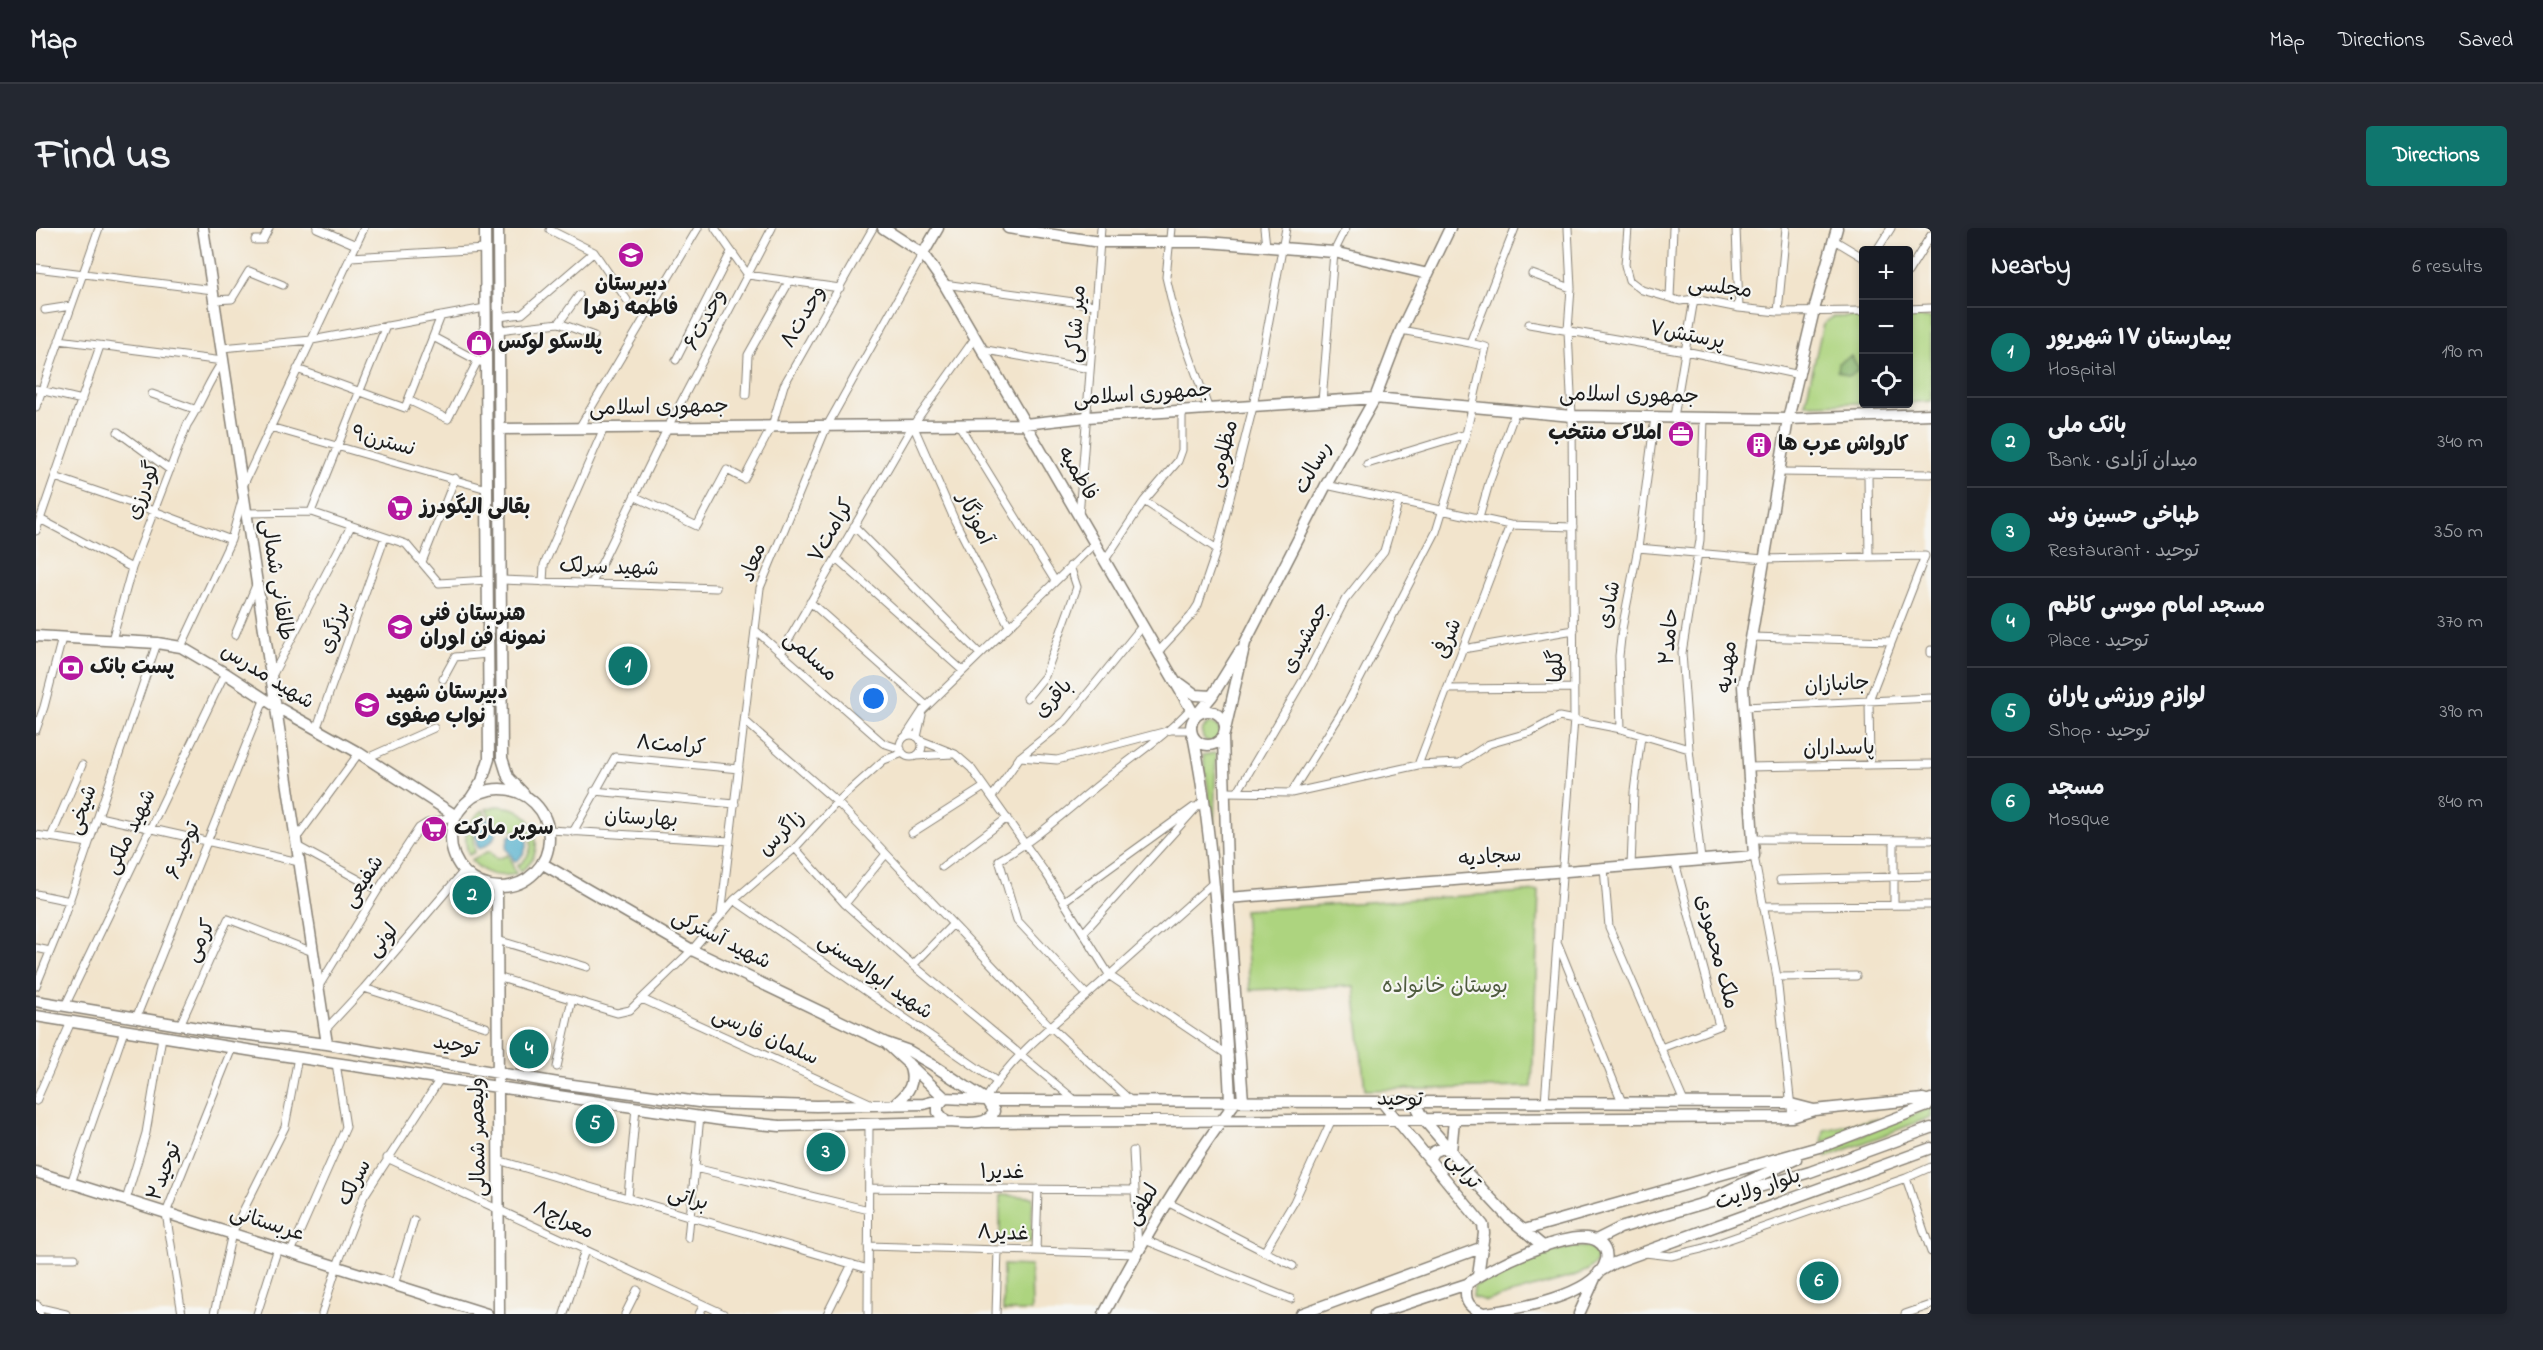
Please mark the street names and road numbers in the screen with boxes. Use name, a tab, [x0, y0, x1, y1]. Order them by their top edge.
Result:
street label: مجلسی	[1686, 269, 1754, 307]
street label: وحدت۸	[774, 280, 834, 354]
street label: وحدت۶	[677, 284, 735, 356]
street label: میر شاکی	[1059, 284, 1095, 364]
street label: پرستش۷	[1647, 314, 1727, 358]
street label: جمهوری اسلامی	[1072, 375, 1214, 415]
street label: جمهوری اسلامی	[1559, 380, 1699, 412]
street label: جمهوری اسلامی	[589, 392, 729, 424]
street label: مظلومی	[1201, 417, 1247, 491]
street label: نسترن۹	[348, 419, 418, 465]
street label: رسالت	[1287, 436, 1341, 500]
street label: فاطمیه	[1049, 441, 1105, 507]
street label: گودرزی	[119, 457, 169, 525]
street label: آموزگار	[948, 486, 1000, 551]
street label: کرامت۷	[802, 493, 862, 569]
street label: طالقانی شمالی	[252, 517, 300, 643]
street label: معاد	[733, 539, 775, 587]
street label: شهید سرلک	[559, 551, 659, 585]
street label: شادی	[1591, 579, 1629, 631]
street label: جمشیدی	[1275, 597, 1337, 679]
street label: برزگری	[312, 598, 358, 658]
street label: حامد۲	[1653, 608, 1687, 666]
street label: شرفی	[1427, 614, 1470, 664]
street label: مسلمی	[776, 624, 844, 690]
street label: شهید مدرس	[214, 636, 320, 718]
street label: مهدیه	[1710, 639, 1746, 695]
street label: گلها	[1542, 649, 1572, 683]
street label: جانبازان	[1804, 668, 1870, 702]
street label: باقری	[1028, 672, 1080, 726]
street label: کرامت۸	[635, 728, 707, 764]
street label: پاسداران	[1803, 733, 1875, 765]
street label: شیخی	[60, 781, 106, 839]
street label: شهید ملکی	[97, 784, 165, 880]
street label: بهارستان	[603, 802, 679, 836]
street label: زاگرس	[752, 804, 812, 864]
street label: توحید۶	[159, 817, 209, 884]
street label: سجادیه	[1457, 840, 1523, 876]
street label: شفیعی	[336, 850, 392, 914]
street label: ملک محمودی	[1686, 891, 1746, 1013]
street label: شهید آسترکی	[666, 902, 776, 978]
street label: کرمی	[178, 914, 224, 968]
street label: لونی	[360, 918, 406, 964]
street label: شهید ابوالحسنی	[811, 926, 939, 1028]
street label: سلمان فارسی	[707, 1000, 823, 1074]
street label: توحید	[431, 1027, 482, 1065]
street label: ولیعصر شمالی	[463, 1077, 495, 1197]
street label: توحید	[1376, 1085, 1424, 1115]
street label: توحید۲	[140, 1137, 190, 1206]
street label: ترابی	[1438, 1146, 1488, 1197]
street label: سرلک	[330, 1154, 380, 1212]
street label: غدیر۱	[980, 1158, 1024, 1188]
street label: بلوار ولایت	[1711, 1161, 1805, 1219]
street label: لطفی	[1119, 1178, 1167, 1232]
street label: براتی	[664, 1179, 712, 1219]
street label: معراج۸	[528, 1194, 598, 1248]
street label: عربستانی	[226, 1198, 308, 1250]
street label: غدیر۸	[977, 1218, 1029, 1250]

